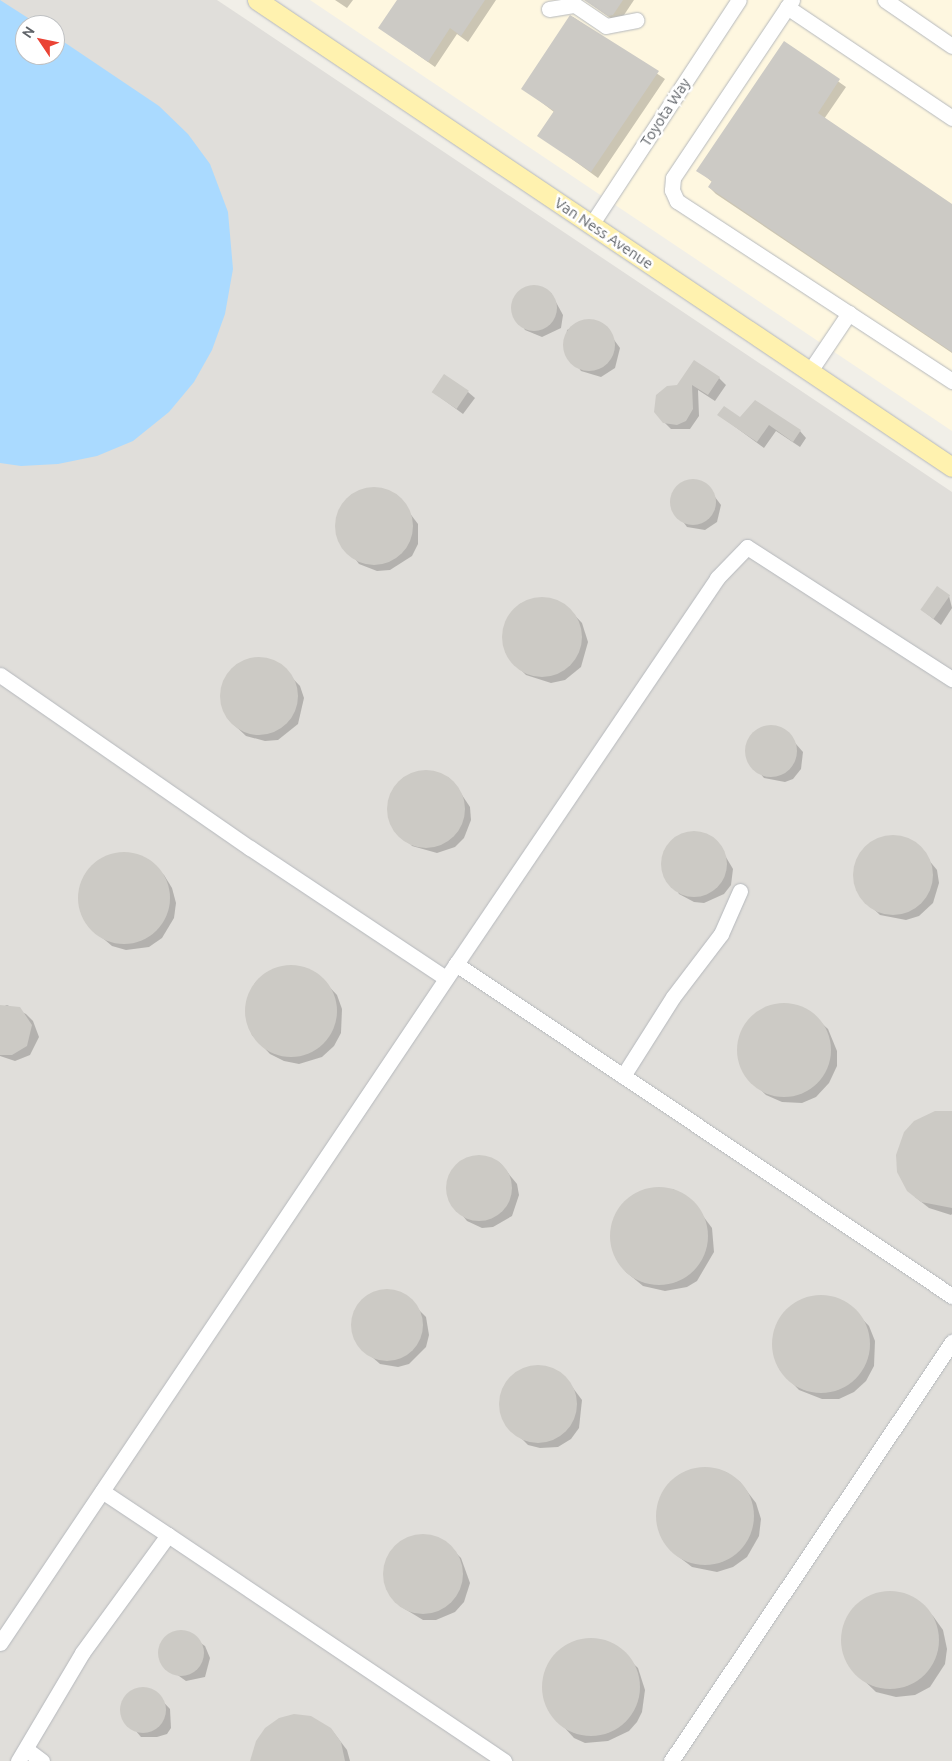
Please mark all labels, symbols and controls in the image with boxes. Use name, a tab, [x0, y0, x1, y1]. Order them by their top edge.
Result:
north arrow	[15, 15, 65, 65]
text: N	[19, 23, 38, 41]
street label: Toyota Way	[636, 74, 694, 150]
street label: Van Ness Avenue	[551, 193, 657, 273]

